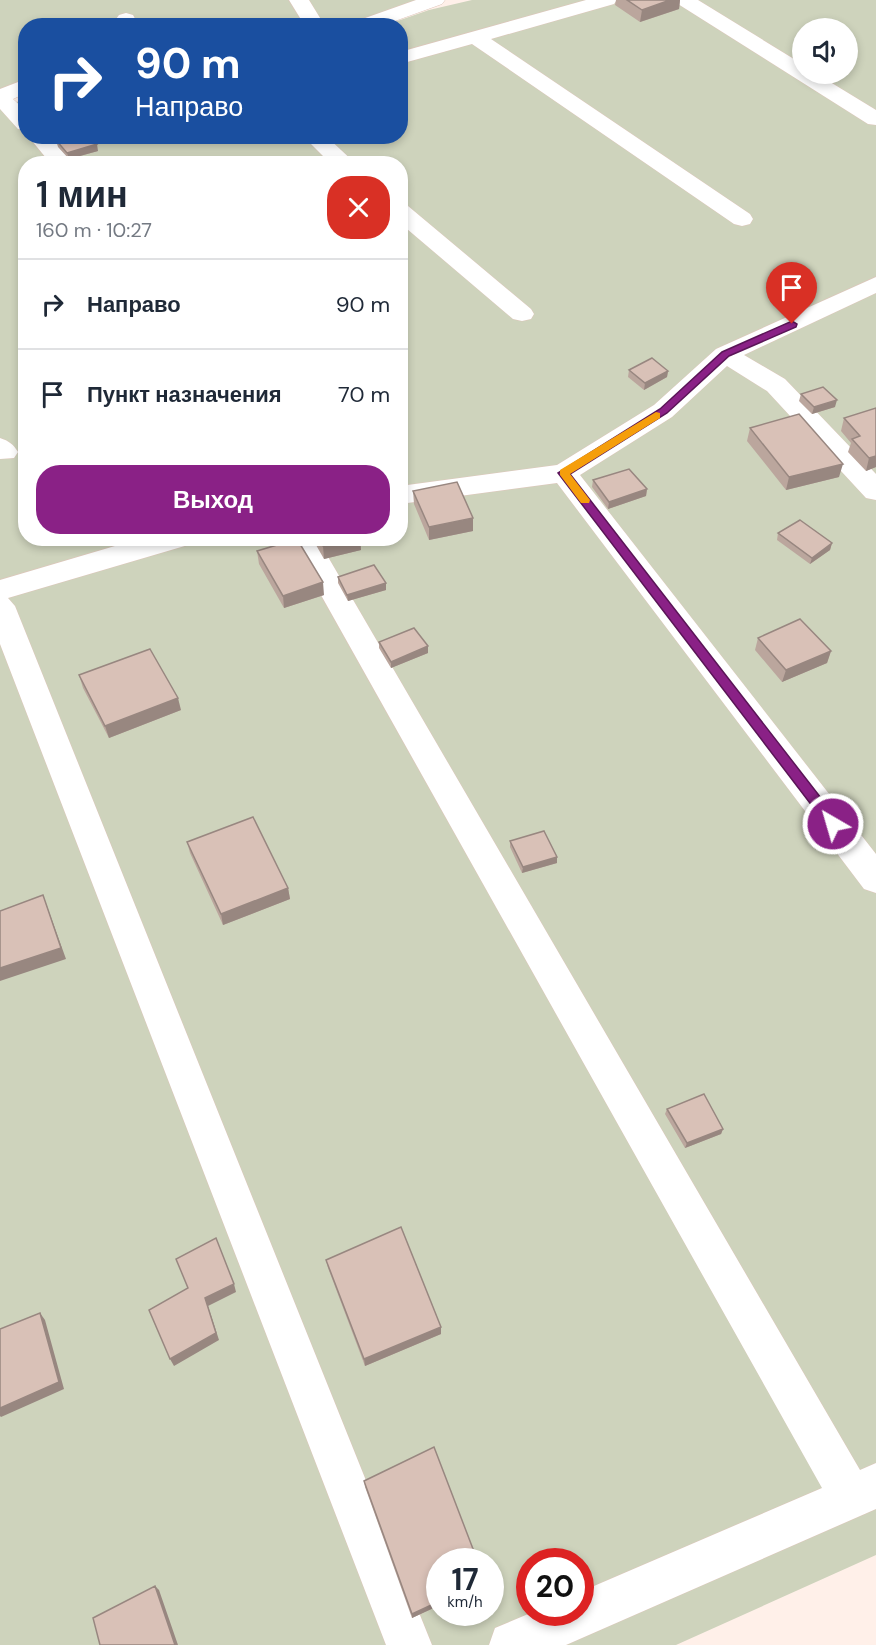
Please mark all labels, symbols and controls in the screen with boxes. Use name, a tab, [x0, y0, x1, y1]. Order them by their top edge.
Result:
map controls	[792, 18, 858, 84]
button: sound	[792, 18, 858, 84]
text: 90 m	[135, 36, 241, 91]
icon: right	[36, 42, 114, 120]
text: Направо	[135, 89, 243, 124]
text: 1 мин	[36, 171, 128, 218]
button: close	[327, 176, 390, 239]
text: 160 m · 10:27	[36, 217, 152, 243]
pin	[766, 262, 817, 324]
icon: arrive	[775, 271, 808, 304]
icon: right	[36, 288, 69, 321]
text: Направо	[87, 290, 181, 319]
text: 90 m	[336, 290, 390, 319]
icon: arrive	[36, 378, 69, 411]
text: Пункт назначения	[87, 380, 282, 409]
text: 70 m	[338, 380, 390, 409]
button: Выход	[36, 465, 390, 534]
position arrow	[801, 792, 865, 856]
speed limit sign: 20	[516, 1548, 594, 1626]
text: 17	[451, 1560, 479, 1599]
text: km/h	[447, 1592, 483, 1612]

